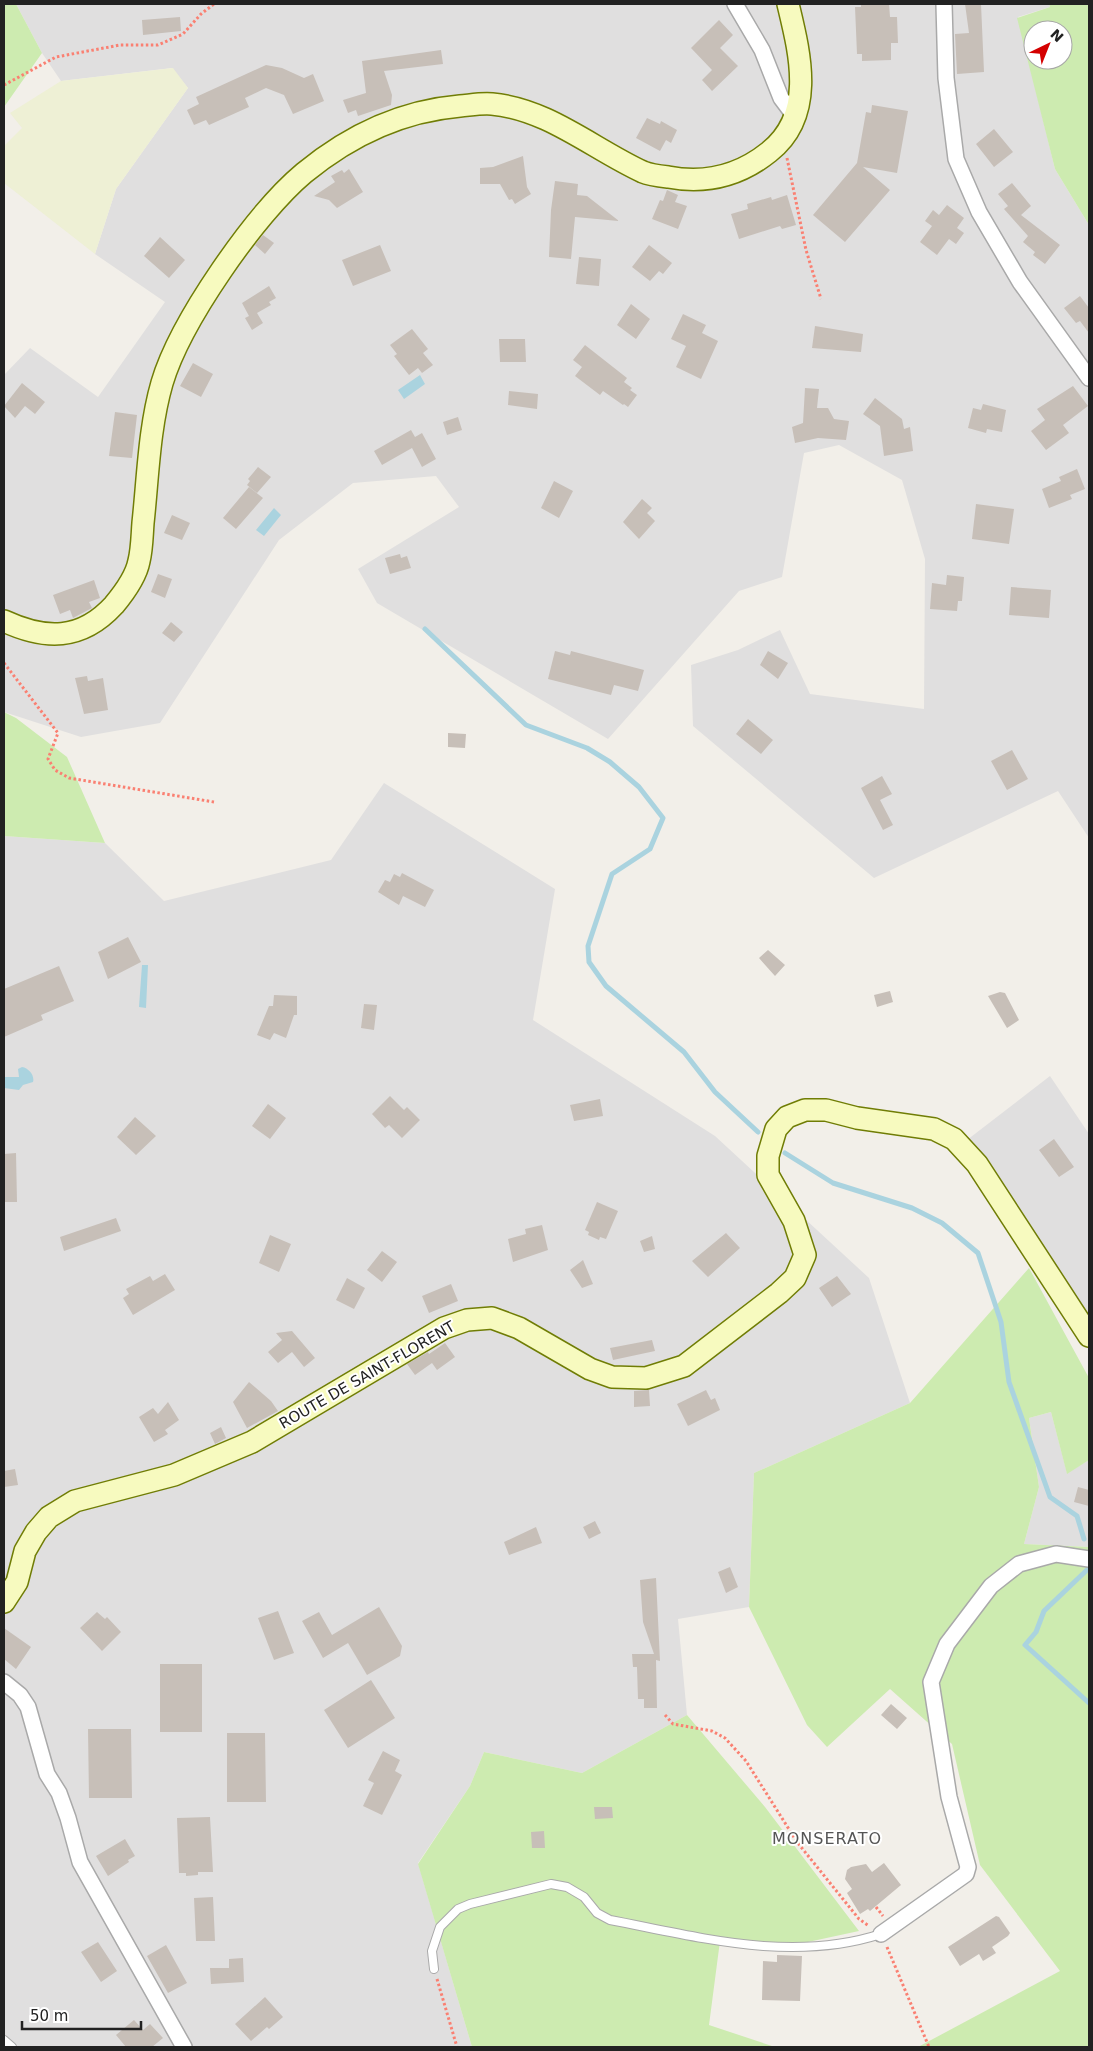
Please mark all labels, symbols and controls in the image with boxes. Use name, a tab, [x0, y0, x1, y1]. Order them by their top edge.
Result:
north arrow	[1023, 20, 1073, 70]
text: N	[1047, 26, 1067, 45]
street label: ROUTE DE SAINT-FLORENT	[276, 1317, 459, 1433]
district label: MONSERATO	[772, 1829, 882, 1848]
scale bar	[22, 1998, 141, 2030]
text: 50 m	[30, 2007, 68, 2025]

